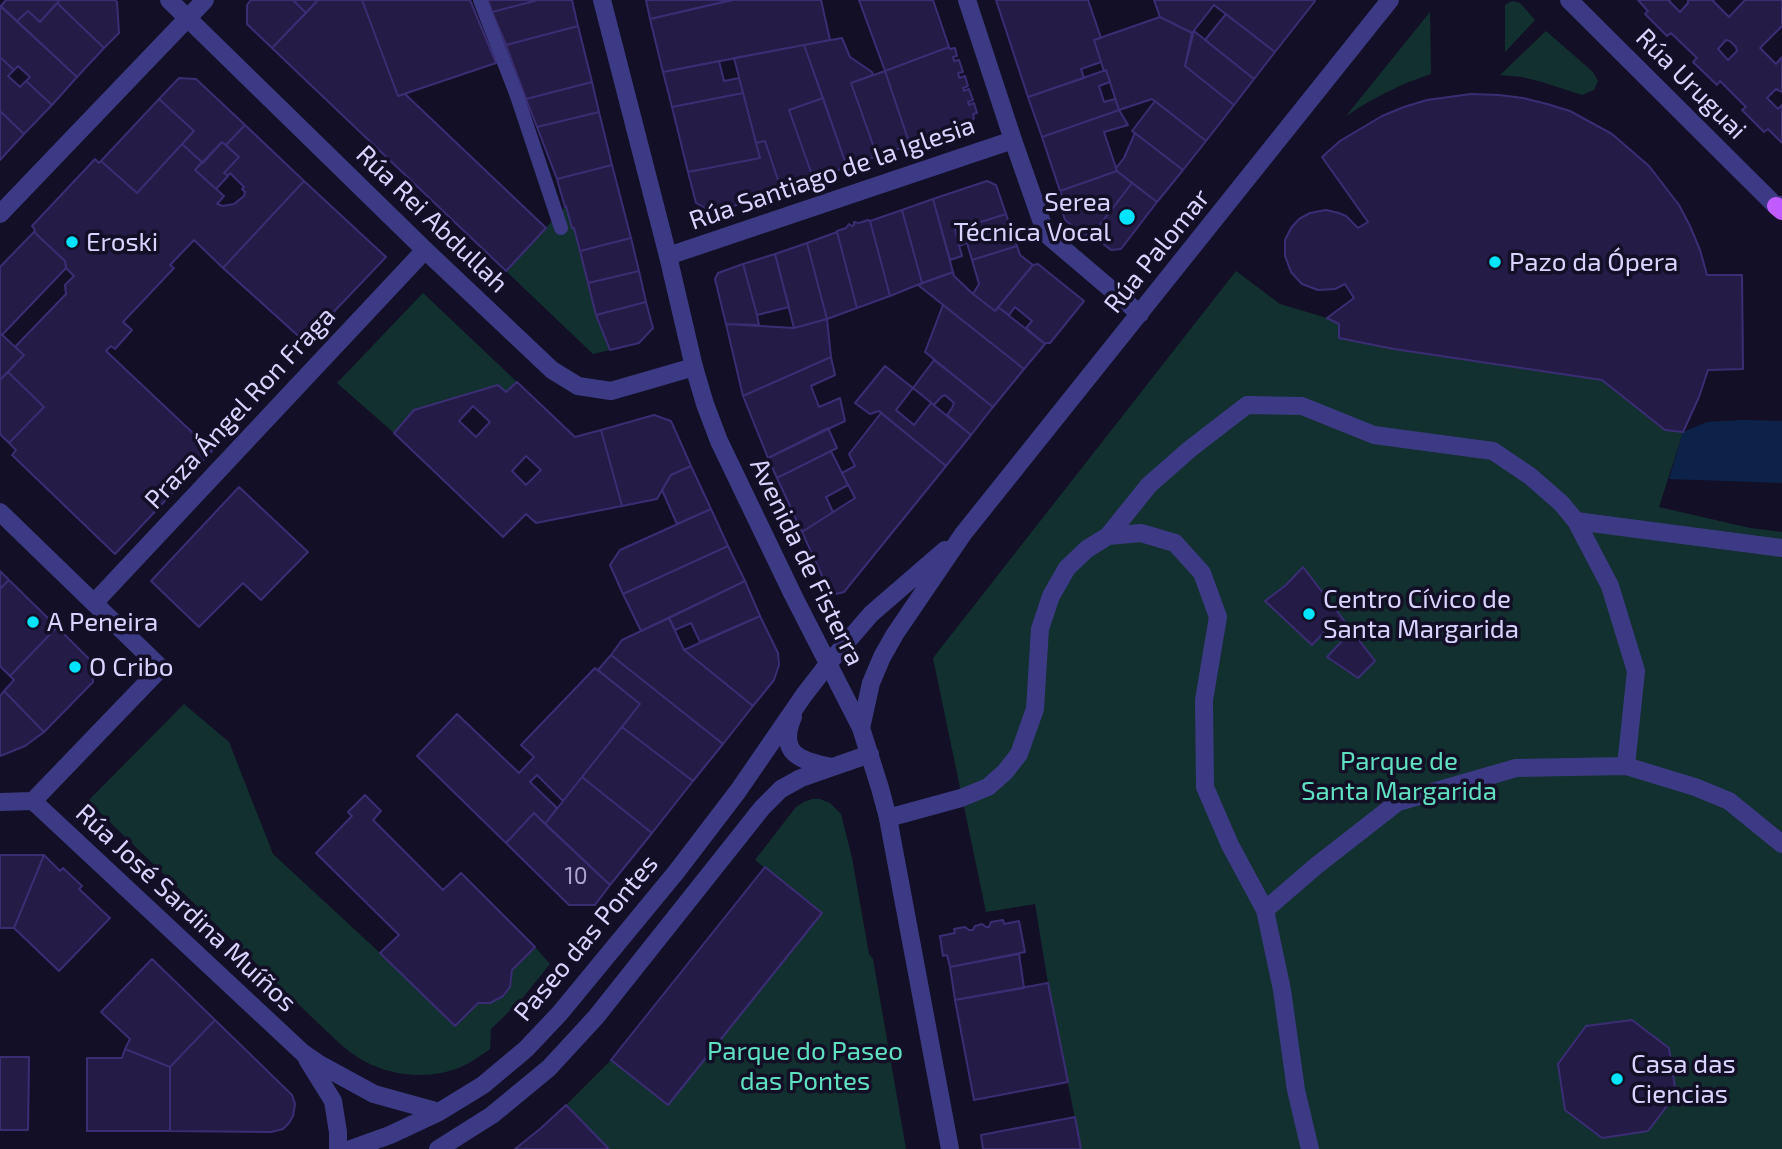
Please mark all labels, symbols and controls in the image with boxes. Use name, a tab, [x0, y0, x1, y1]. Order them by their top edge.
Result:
street label: Rúa Uruguai	[1629, 22, 1753, 146]
street label: Rúa Santiago de la Iglesia	[685, 109, 979, 237]
street label: Rúa Rei Abdullah	[350, 139, 514, 299]
street label: Rúa Palomar	[1098, 183, 1216, 319]
place label: Serea Técnica Vocal	[953, 186, 1111, 248]
marker: Serea Técnica Vocal	[1117, 207, 1137, 227]
place label: Eroski	[86, 226, 158, 258]
marker: Eroski	[64, 234, 80, 250]
place label: Pazo da Ópera	[1509, 246, 1678, 278]
marker: Pazo da Ópera	[1487, 254, 1503, 270]
street label: Praza Ángel Ron Fraga	[138, 300, 342, 516]
street label: Avenida de Fisterra	[743, 453, 871, 671]
place label: Centro Cívico de Santa Margarida	[1323, 583, 1519, 644]
place label: A Peneira	[47, 606, 158, 638]
marker: Centro Cívico de Santa Margarida	[1301, 606, 1317, 622]
marker: A Peneira	[25, 614, 41, 630]
place label: O Cribo	[89, 651, 173, 683]
marker: O Cribo	[67, 659, 83, 675]
park label: Parque de Santa Margarida	[1301, 745, 1497, 806]
street label: Rúa José Sardina Muíños	[69, 798, 303, 1018]
street label: Paseo das Pontes	[507, 848, 665, 1028]
house number: 10	[564, 862, 588, 890]
park label: Parque do Paseo das Pontes	[707, 1035, 903, 1096]
place label: Casa das Ciencias	[1631, 1048, 1736, 1110]
marker: Casa das Ciencias	[1609, 1071, 1625, 1087]

